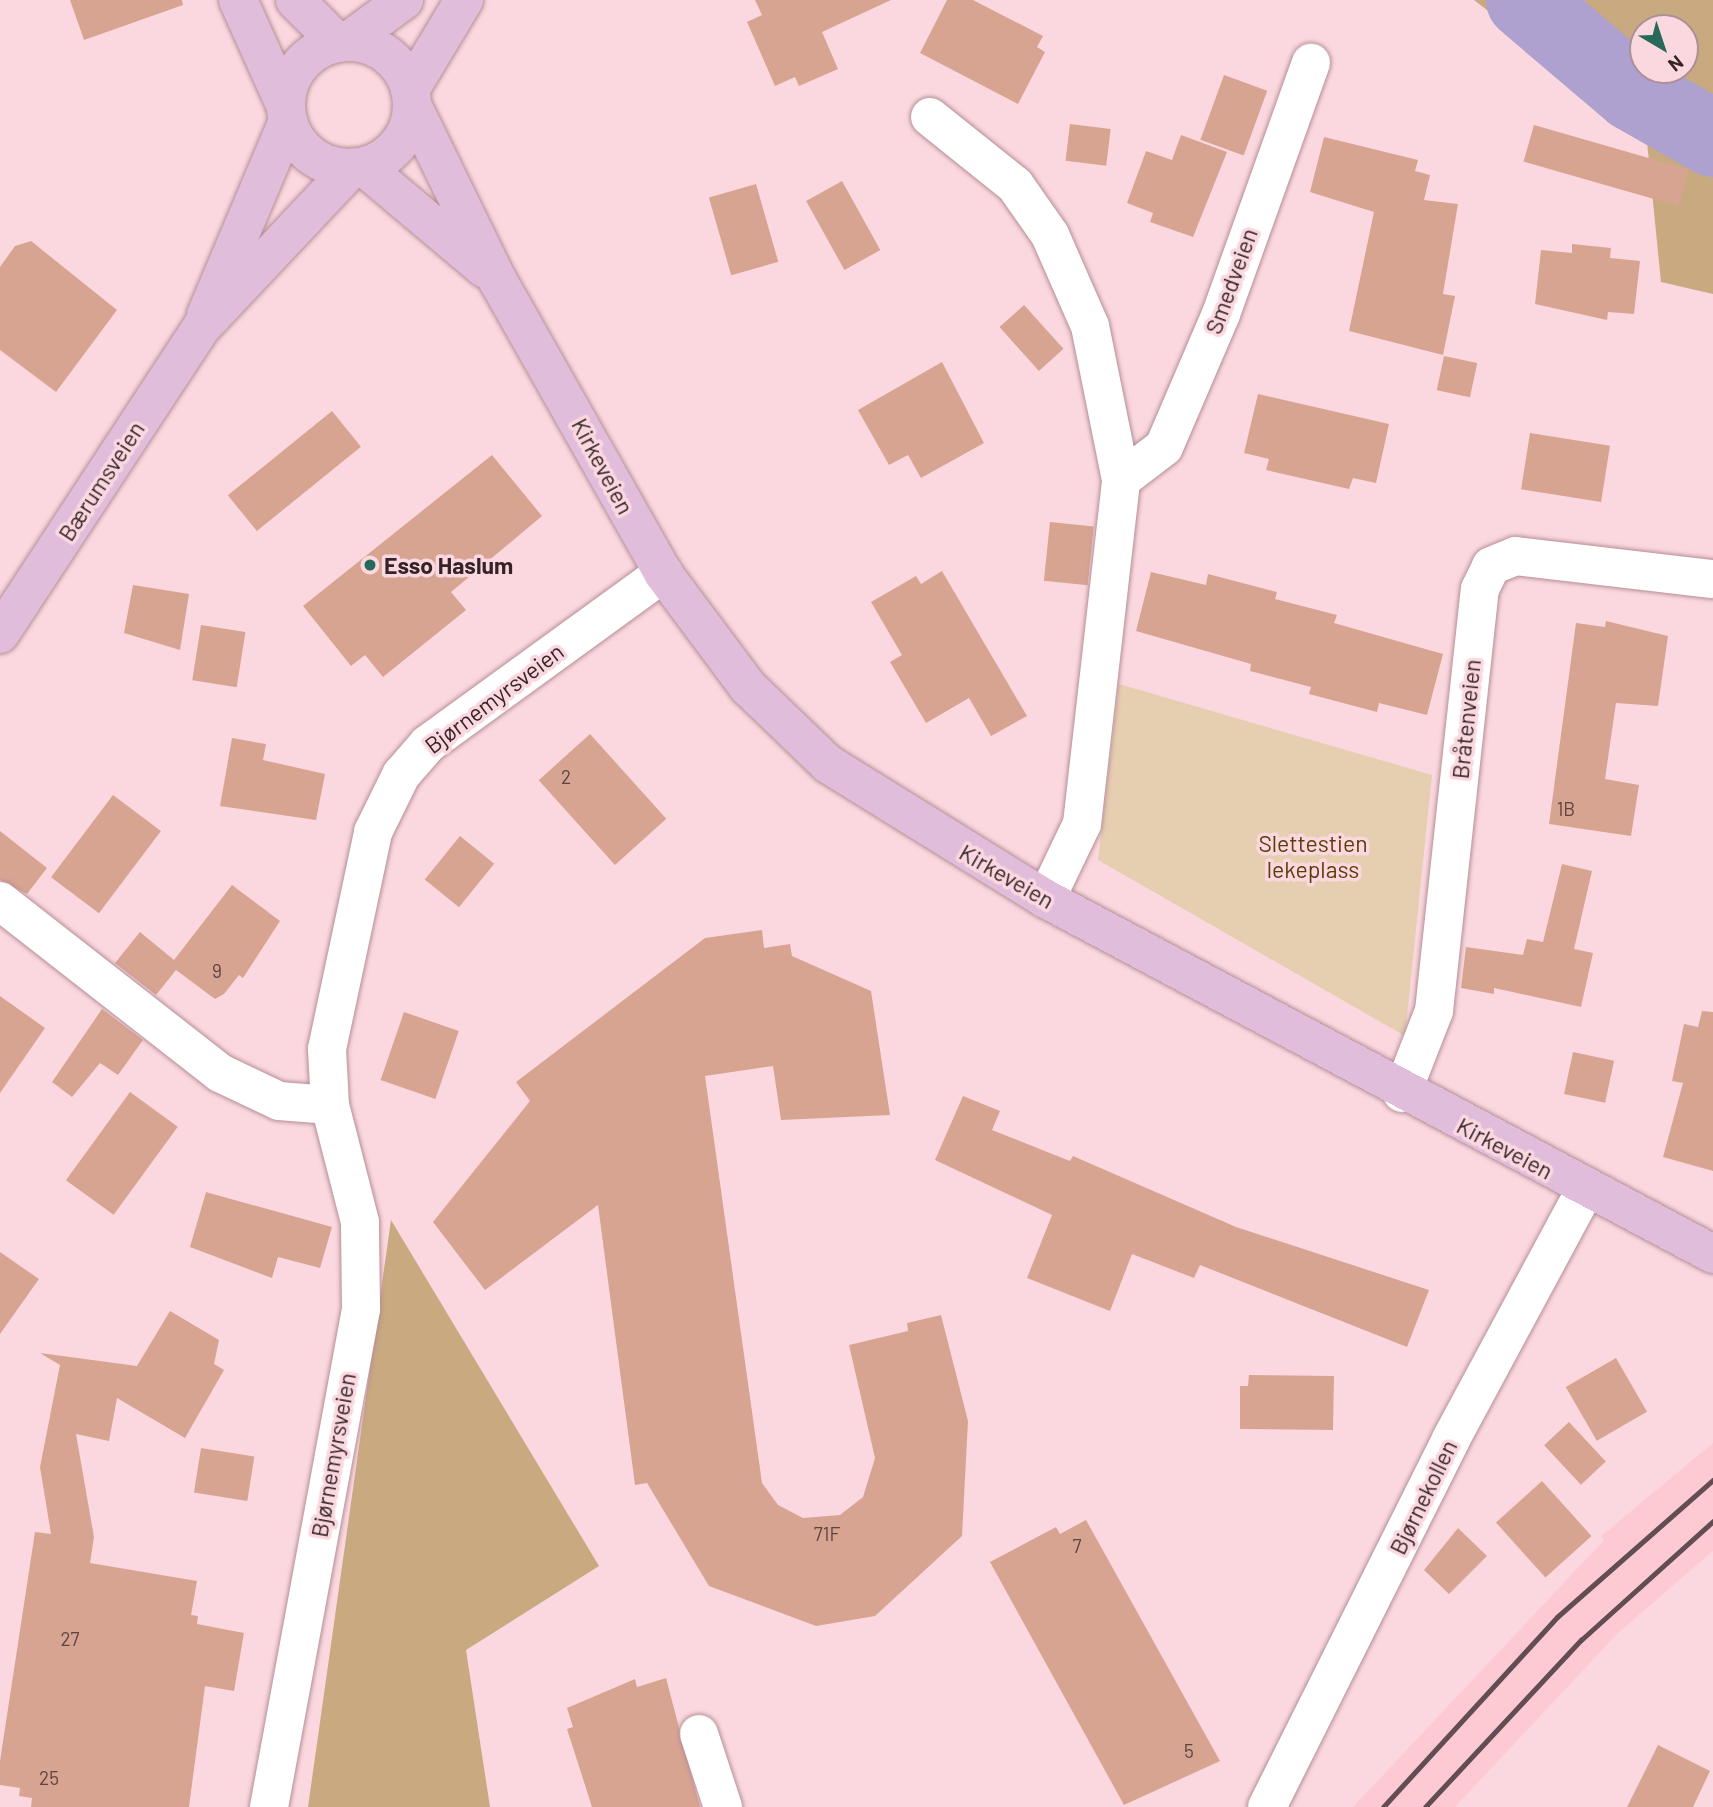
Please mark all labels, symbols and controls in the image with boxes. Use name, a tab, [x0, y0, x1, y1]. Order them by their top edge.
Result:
north arrow	[1629, 14, 1699, 84]
text: N	[1664, 51, 1688, 77]
street label: Smedveien	[1199, 224, 1263, 338]
street label: Kirkeveien	[566, 413, 640, 519]
street label: Bærumsveien	[52, 416, 150, 546]
place label: Esso Haslum	[384, 551, 513, 579]
marker: Esso Haslum	[362, 557, 378, 573]
street label: Bjørnemyrsveien	[419, 637, 569, 759]
street label: Bråtenveien	[1446, 658, 1486, 780]
house number: 2	[561, 766, 571, 788]
house number: 1B	[1557, 798, 1575, 820]
park label: Slettestien lekeplass	[1258, 829, 1368, 883]
street label: Kirkeveien	[955, 838, 1059, 914]
house number: 9	[212, 960, 222, 982]
street label: Kirkeveien	[1452, 1111, 1558, 1185]
street label: Bjørnemyrsveien	[305, 1371, 361, 1539]
street label: Bjørnekollen	[1383, 1435, 1463, 1559]
house number: 71F	[814, 1523, 840, 1545]
house number: 7	[1073, 1535, 1081, 1557]
house number: 27	[60, 1628, 80, 1650]
house number: 5	[1184, 1740, 1194, 1762]
house number: 25	[39, 1767, 59, 1789]

